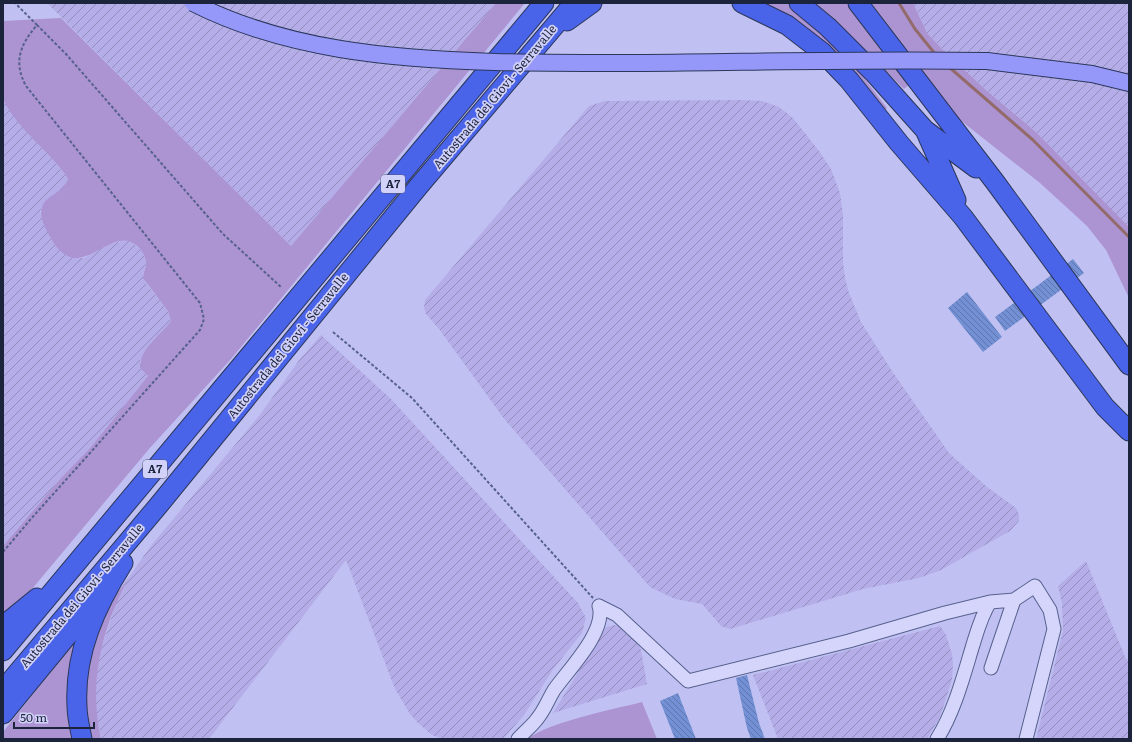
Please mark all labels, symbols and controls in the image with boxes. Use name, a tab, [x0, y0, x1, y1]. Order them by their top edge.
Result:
street label: Autostrada dei Giovi - Serravalle	[428, 20, 560, 172]
road number: A7	[381, 175, 405, 193]
street label: Autostrada dei Giovi - Serravalle	[223, 268, 352, 422]
road number: A7	[143, 460, 167, 478]
street label: Autostrada dei Giovi - Serravalle	[15, 519, 147, 671]
scale bar	[14, 704, 94, 730]
text: 50 m	[20, 708, 47, 726]

